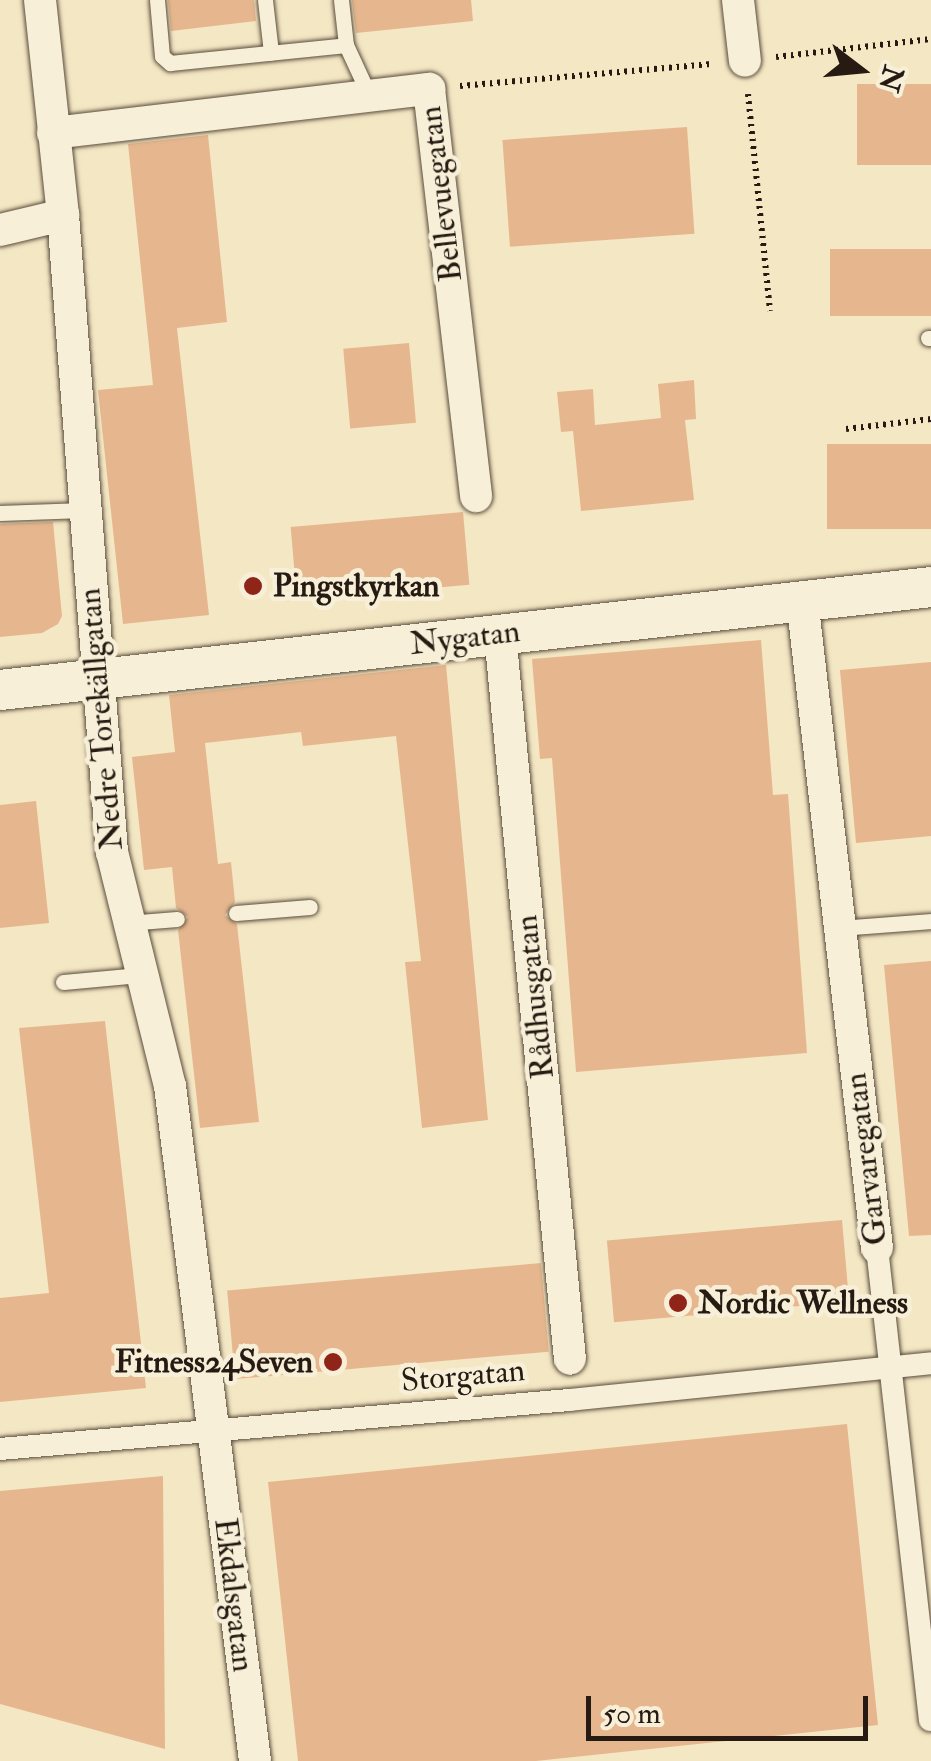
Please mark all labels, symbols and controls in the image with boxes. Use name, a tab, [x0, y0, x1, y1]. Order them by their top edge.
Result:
north arrow	[811, 20, 911, 120]
text: N	[870, 62, 911, 95]
street label: Bellevuegatan	[411, 104, 471, 284]
place label: Pingstkyrkan	[273, 567, 440, 605]
marker: Pingstkyrkan	[242, 575, 264, 597]
street label: Nedre Torekällgatan	[70, 586, 132, 852]
street label: Nygatan	[408, 612, 522, 664]
street label: Rådhusgatan	[507, 913, 563, 1081]
street label: Garvaregatan	[836, 1071, 896, 1247]
place label: Nordic Wellness	[698, 1284, 908, 1322]
marker: Nordic Wellness	[667, 1292, 689, 1314]
place label: Fitness24Seven	[115, 1343, 313, 1381]
marker: Fitness24Seven	[322, 1351, 344, 1373]
street label: Storgatan	[399, 1351, 527, 1401]
street label: Ekdalsgatan	[206, 1516, 262, 1674]
scale bar	[591, 1676, 874, 1738]
text: 50 m	[603, 1695, 661, 1732]

